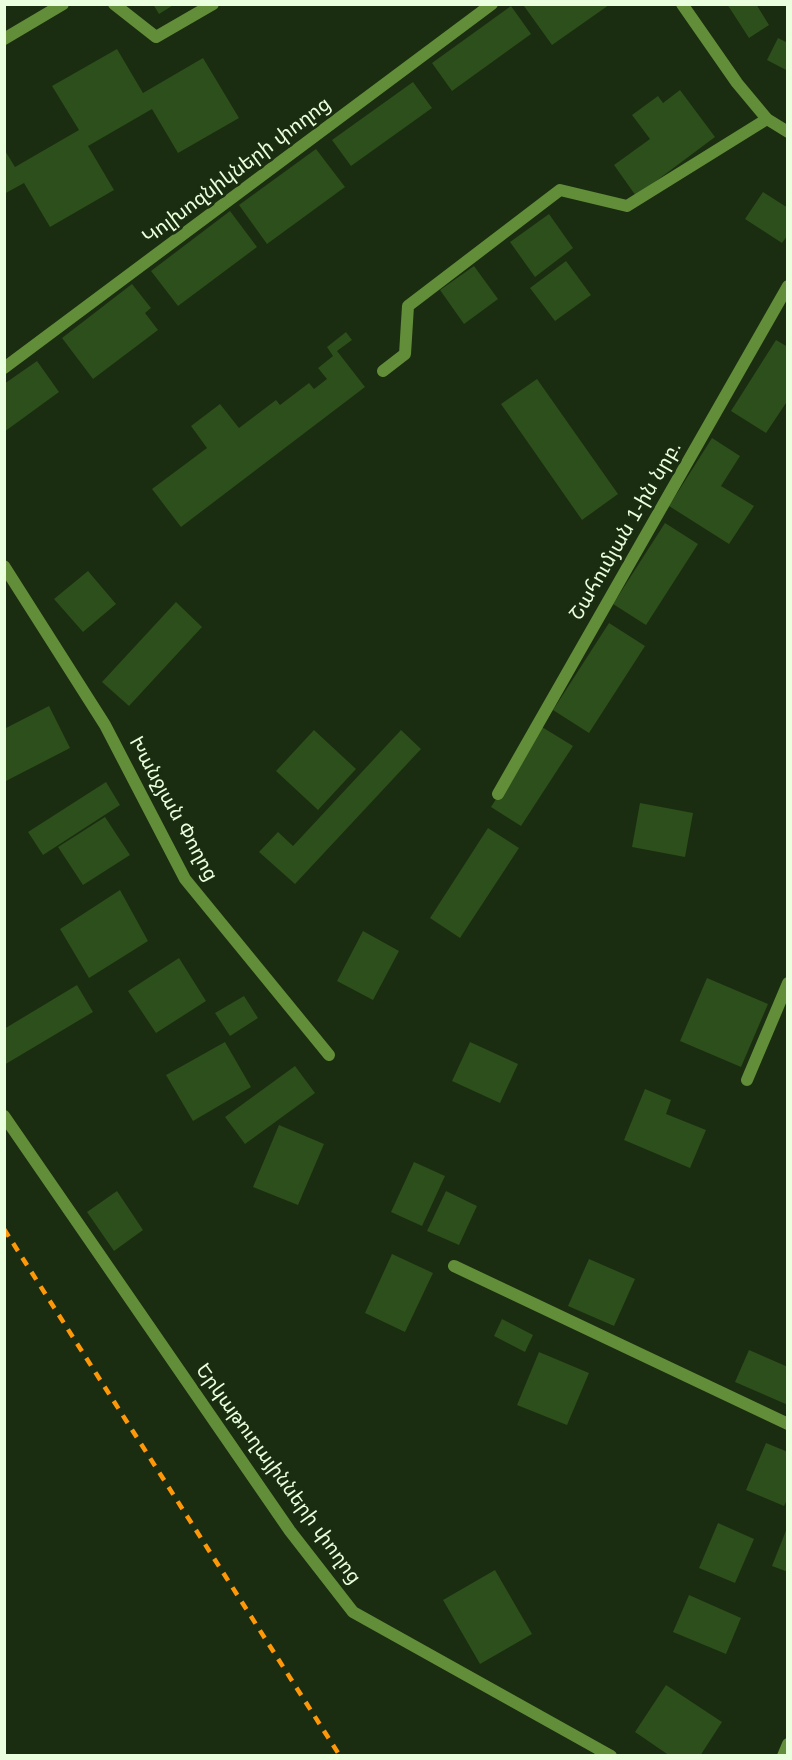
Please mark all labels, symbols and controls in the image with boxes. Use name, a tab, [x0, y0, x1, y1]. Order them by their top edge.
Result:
street label: Կոլխոզնիկների փողոց	[138, 92, 336, 250]
street label: Շահումյան 1-ին նրբ.	[565, 437, 687, 625]
street label: Խանջյան Փողոց	[123, 732, 223, 886]
street label: Երկաթուղայինների փողոց	[190, 1359, 366, 1589]

